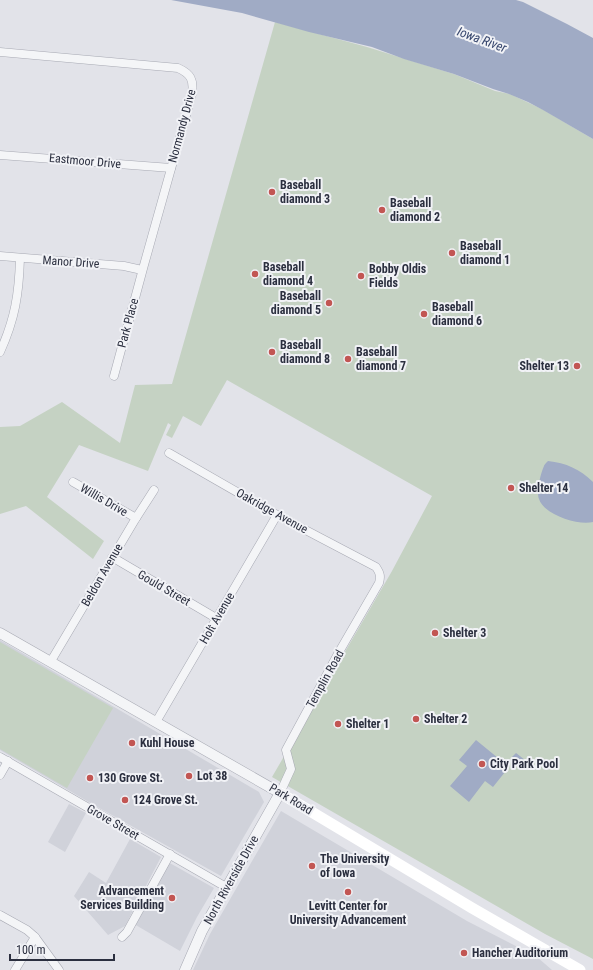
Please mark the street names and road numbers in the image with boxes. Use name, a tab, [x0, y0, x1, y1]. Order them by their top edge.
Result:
street label: Normandy Drive	[165, 87, 199, 164]
street label: Eastmoor Drive	[48, 151, 122, 171]
street label: Manor Drive	[42, 253, 100, 271]
street label: Park Place	[115, 296, 141, 349]
street label: Willis Drive	[78, 481, 130, 519]
street label: Oakridge Avenue	[234, 486, 311, 537]
street label: Beldon Avenue	[78, 541, 126, 609]
street label: Gould Street	[135, 567, 193, 609]
street label: Holt Avenue	[197, 589, 238, 646]
street label: Templin Road	[303, 647, 347, 711]
street label: Park Road	[267, 781, 315, 817]
street label: Grove Street	[84, 801, 142, 843]
street label: North Riverside Drive	[201, 833, 261, 927]

